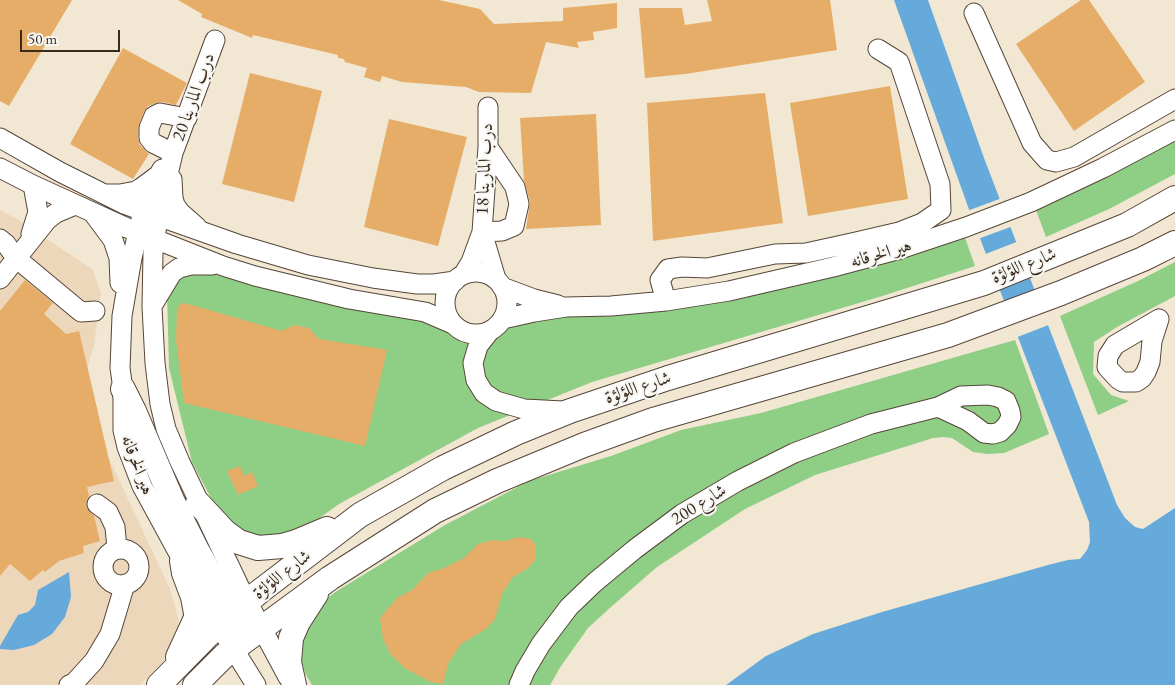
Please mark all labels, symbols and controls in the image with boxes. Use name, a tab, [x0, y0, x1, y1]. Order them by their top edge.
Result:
scale bar	[22, 20, 122, 52]
text: 50 m	[28, 29, 57, 48]
street label: درب المارينا 20	[168, 50, 220, 144]
street label: درب المارينا 18	[472, 123, 498, 215]
street label: هير الخرقانه	[848, 235, 914, 273]
street label: شارع اللؤلؤة	[988, 243, 1060, 289]
street label: شارع اللؤلؤة	[602, 367, 674, 409]
street label: هير الخرقانه	[116, 432, 158, 498]
street label: شارع 200	[668, 480, 730, 530]
street label: شارع اللؤلؤة	[248, 545, 316, 605]

